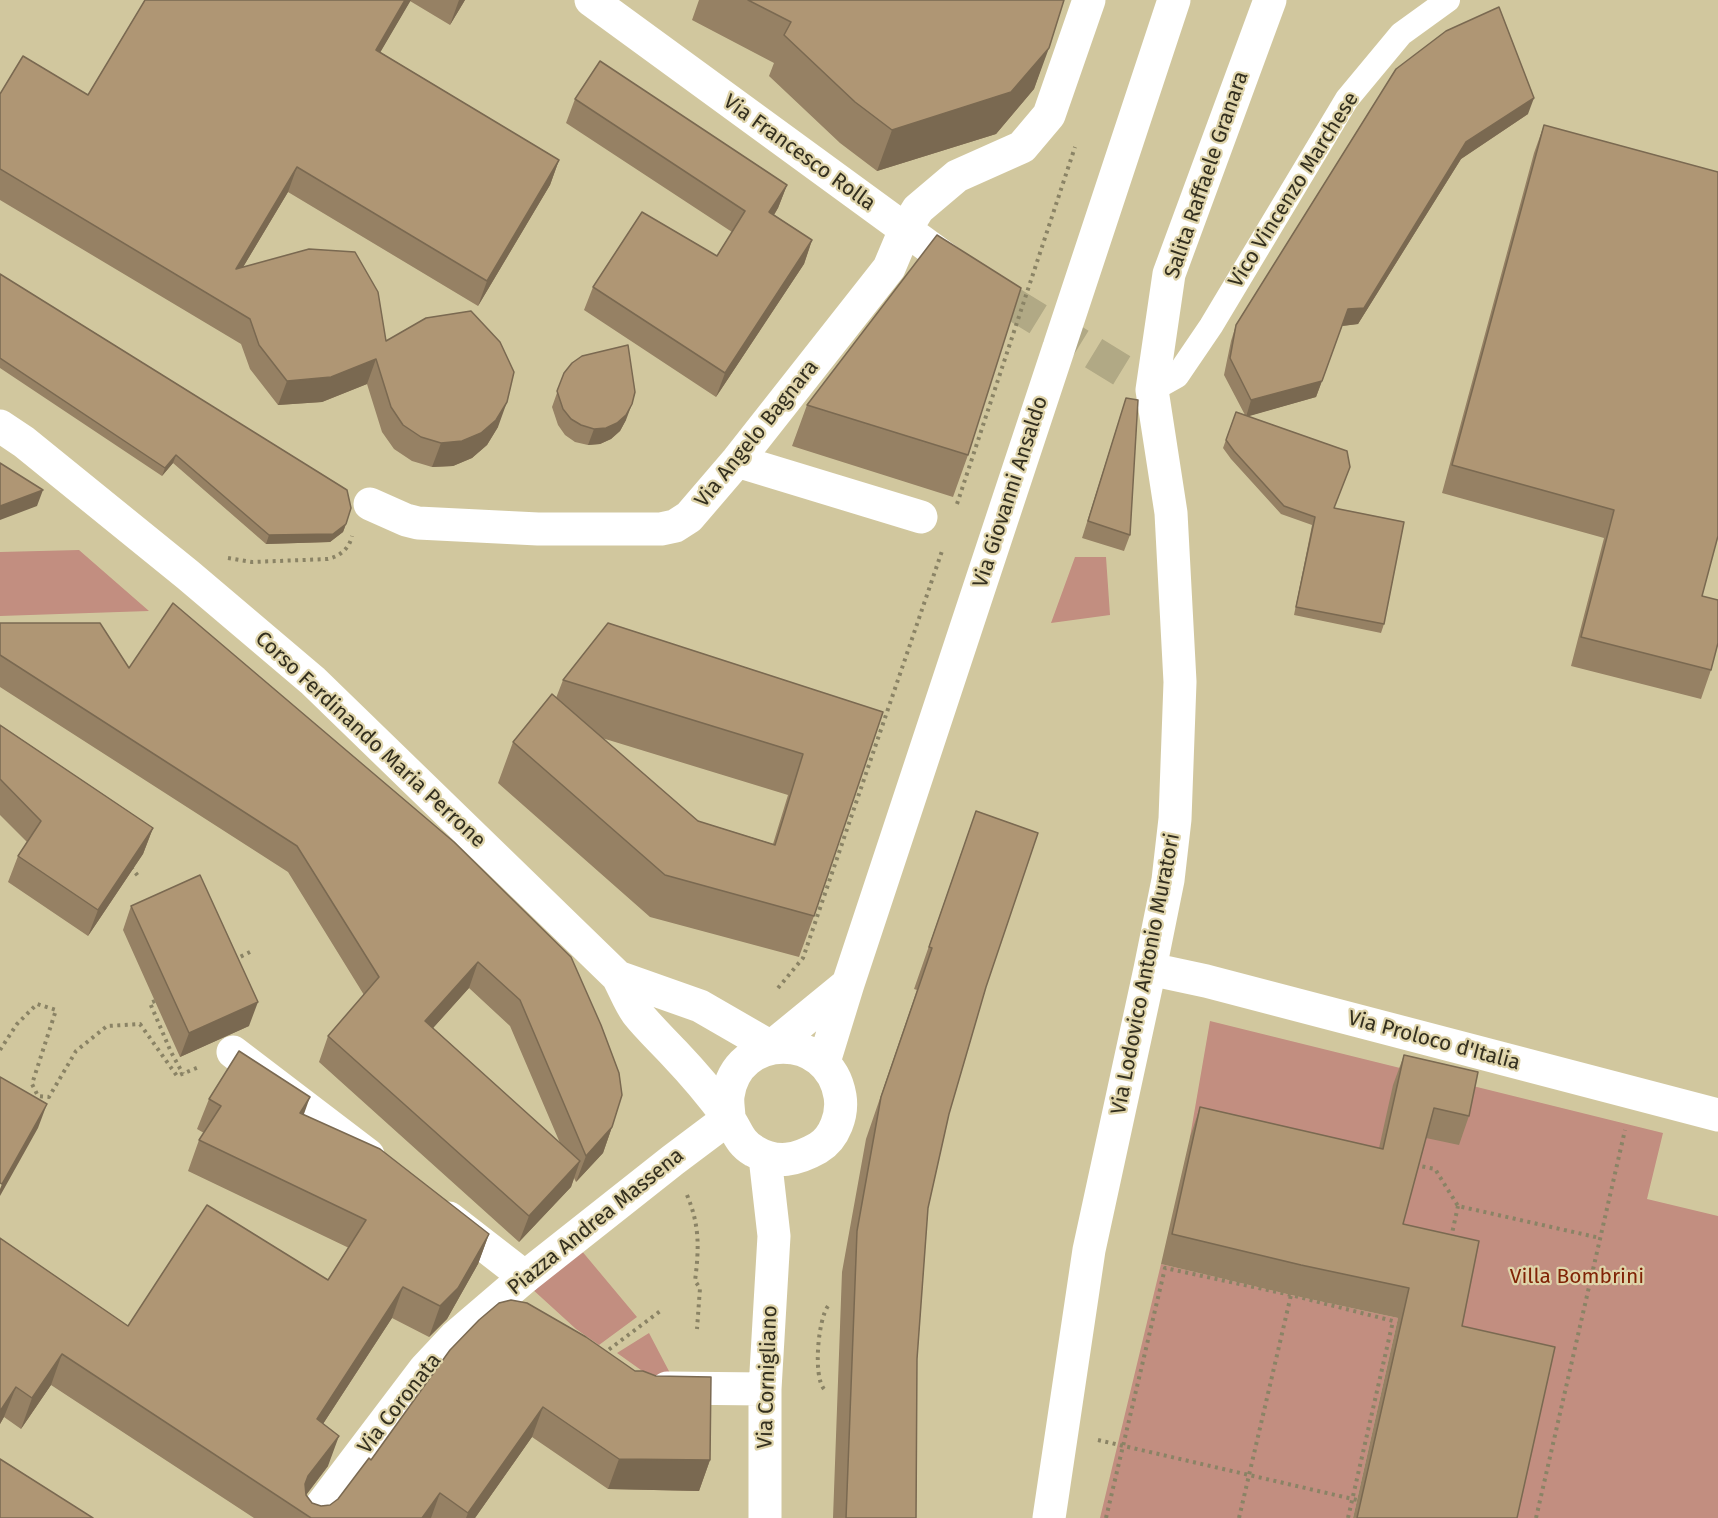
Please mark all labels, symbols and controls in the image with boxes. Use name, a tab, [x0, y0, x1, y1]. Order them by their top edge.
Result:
street label: Salita Raffaele Granara	[1160, 68, 1254, 282]
street label: Vico Vincenzo Marchese	[1224, 88, 1364, 292]
street label: Via Francesco Rolla	[718, 89, 880, 217]
street label: Via Angelo Bagnara	[690, 355, 824, 513]
street label: Via Giovanni Ansaldo	[968, 393, 1054, 591]
street label: Corso Ferdinando Maria Perrone	[250, 626, 490, 854]
street label: Via Lodovico Antonio Muratori	[1106, 831, 1186, 1117]
street label: Via Proloco d'Italia	[1345, 1006, 1523, 1076]
street label: Piazza Andrea Massena	[503, 1143, 689, 1301]
park label: Villa Bombrini	[1510, 1264, 1644, 1290]
street label: Via Cornigliano	[753, 1305, 783, 1449]
street label: Via Coronata	[353, 1349, 447, 1459]

